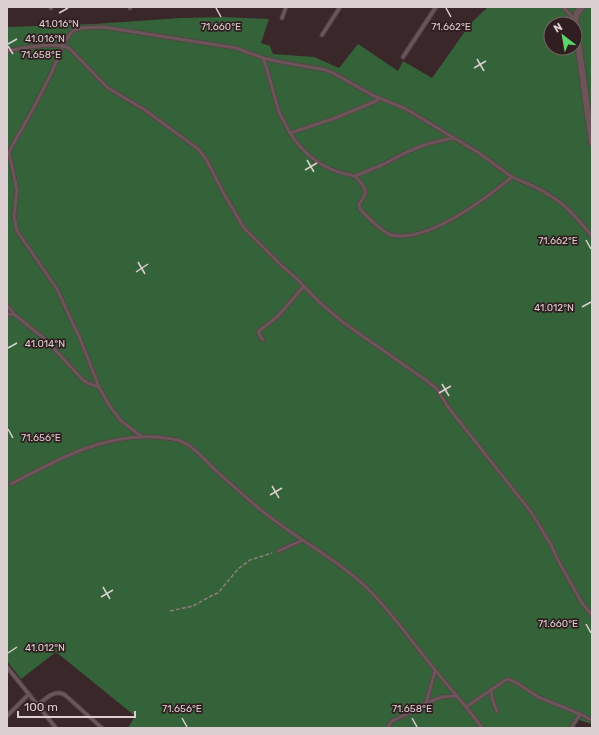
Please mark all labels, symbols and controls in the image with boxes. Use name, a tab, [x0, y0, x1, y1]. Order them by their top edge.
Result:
north arrow	[543, 16, 583, 56]
text: 41.016°N	[39, 18, 79, 30]
text: N	[551, 20, 565, 35]
text: 71.660°E	[201, 21, 241, 33]
text: 71.662°E	[431, 21, 471, 33]
text: 41.016°N	[25, 33, 65, 45]
text: 71.658°E	[21, 49, 61, 61]
text: 71.662°E	[538, 235, 578, 247]
text: 41.012°N	[534, 302, 574, 314]
text: 41.014°N	[25, 338, 65, 350]
text: 71.656°E	[21, 432, 61, 444]
text: 71.660°E	[538, 618, 578, 630]
text: 41.012°N	[25, 642, 65, 654]
scale bar	[18, 693, 135, 719]
text: 100 m	[24, 700, 58, 714]
text: 71.656°E	[162, 703, 202, 715]
text: 71.658°E	[392, 703, 432, 715]

